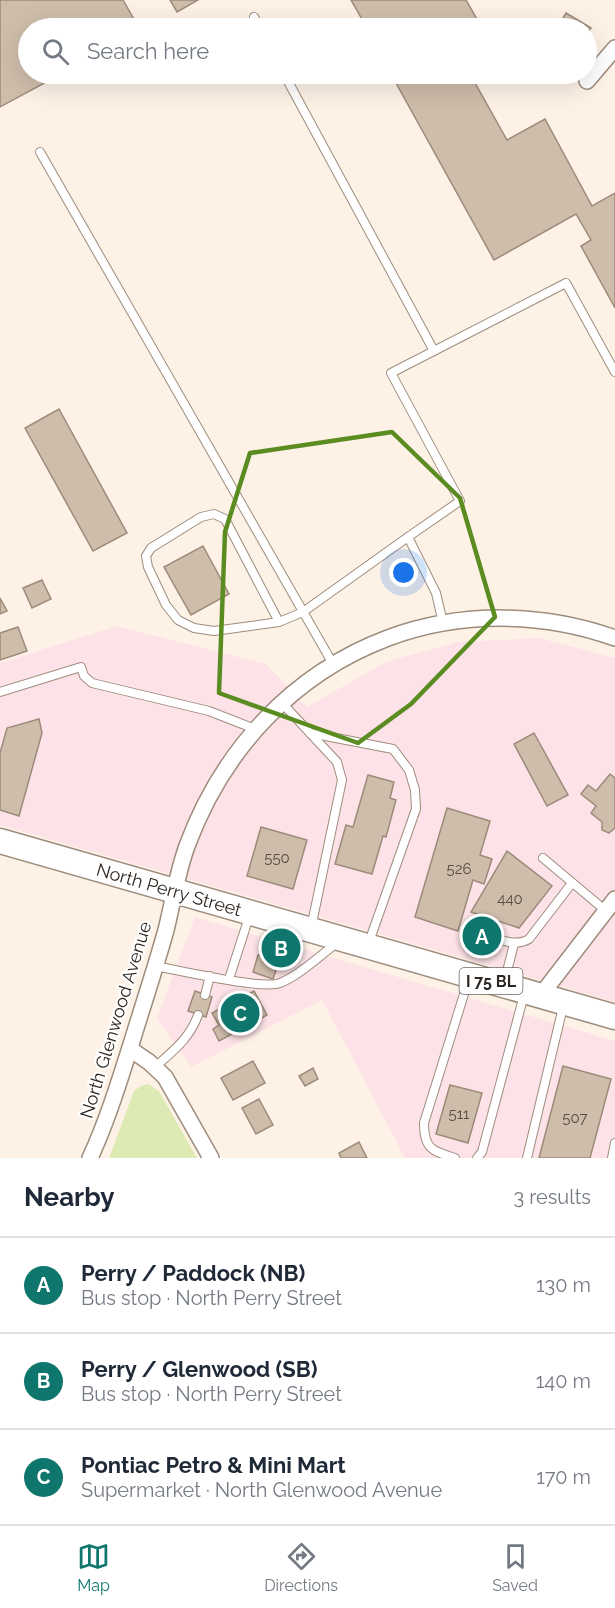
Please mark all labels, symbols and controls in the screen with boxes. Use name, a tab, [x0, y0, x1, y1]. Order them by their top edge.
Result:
search box	[18, 18, 597, 84]
icon: search	[39, 35, 72, 68]
text: Search here	[87, 38, 209, 64]
your location	[389, 558, 418, 587]
house number: 550	[264, 849, 290, 867]
street label: North Perry Street	[94, 859, 244, 920]
house number: 526	[446, 860, 472, 878]
house number: 440	[497, 890, 523, 908]
pin: A	[462, 914, 502, 958]
street label: North Glenwood Avenue	[76, 919, 156, 1121]
pin: B	[262, 926, 300, 970]
road number: I 75 BL	[460, 968, 522, 994]
pin: C	[220, 990, 260, 1036]
house number: 511	[448, 1105, 470, 1123]
house number: 507	[562, 1109, 588, 1127]
text: Nearby	[24, 1182, 114, 1212]
text: 3 results	[513, 1185, 591, 1209]
text: Perry / Paddock (NB)	[81, 1260, 305, 1286]
text: A	[37, 1273, 50, 1297]
text: 130 m	[536, 1273, 591, 1297]
text: Bus stop · North Perry Street	[81, 1286, 342, 1310]
text: Perry / Glenwood (SB)	[81, 1356, 318, 1382]
text: B	[37, 1369, 50, 1393]
text: 140 m	[536, 1369, 591, 1393]
text: Bus stop · North Perry Street	[81, 1382, 342, 1406]
text: Pontiac Petro & Mini Mart	[81, 1452, 346, 1478]
text: C	[37, 1465, 50, 1489]
text: 170 m	[536, 1465, 591, 1489]
text: Supermarket · North Glenwood Avenue	[81, 1478, 442, 1502]
tab: Map	[77, 1540, 110, 1595]
tab: Directions	[264, 1540, 338, 1595]
tab: Saved	[492, 1540, 538, 1595]

